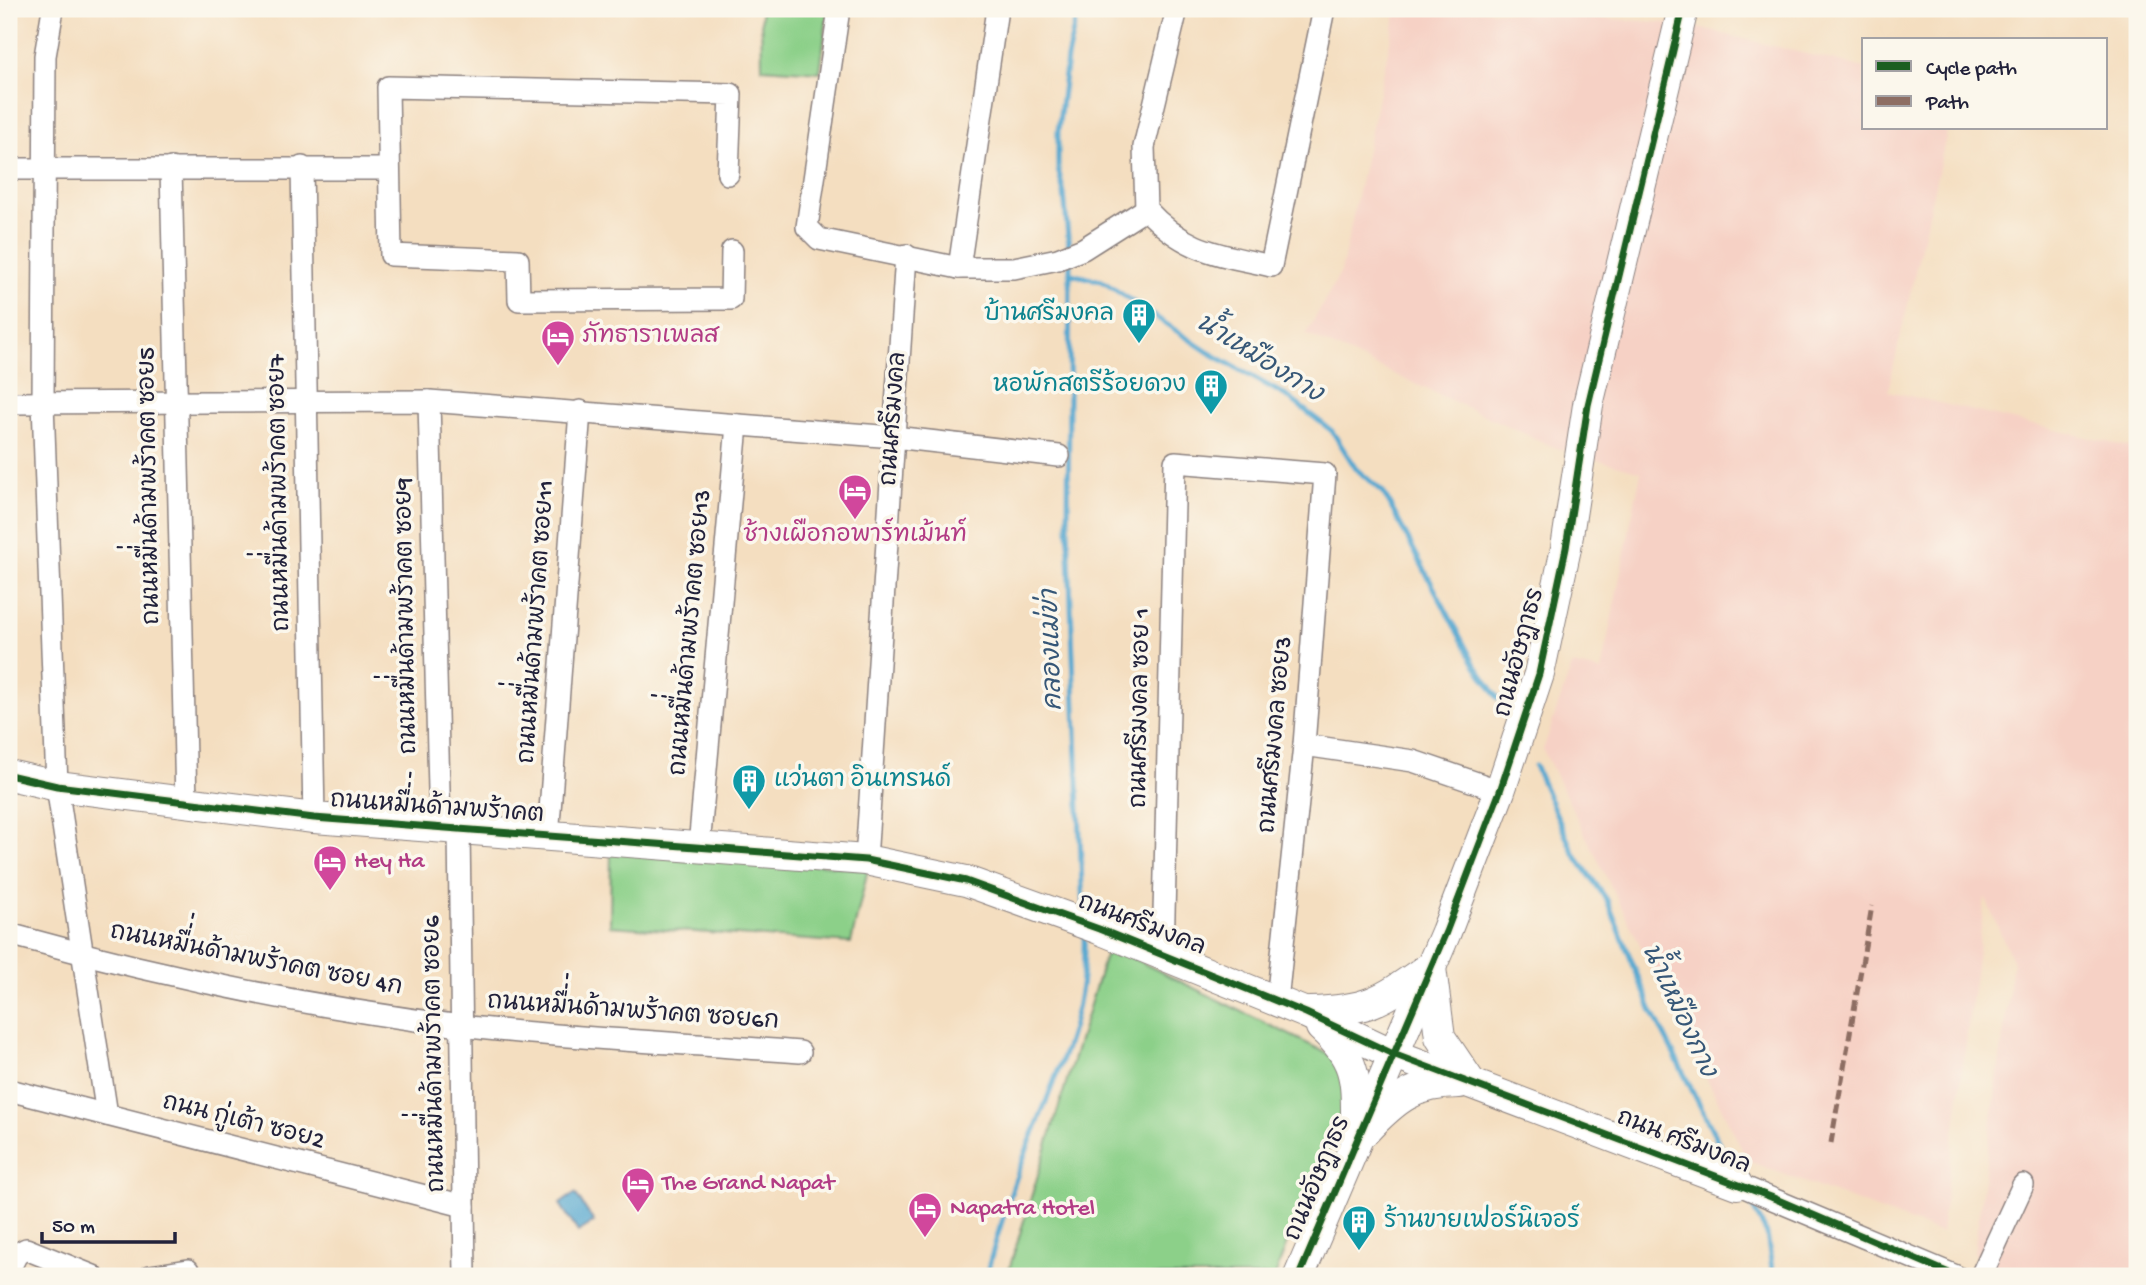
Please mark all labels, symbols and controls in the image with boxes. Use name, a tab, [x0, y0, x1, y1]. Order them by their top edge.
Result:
legend	[1862, 38, 2108, 130]
text: Cycle path	[1926, 58, 2017, 83]
text: Path	[1925, 92, 1969, 117]
building icon: บ้านศรีมงคล	[1120, 296, 1158, 345]
place label: บ้านศรีมงคล	[984, 297, 1114, 330]
water label: น้ำเหมืองกาง	[1189, 298, 1335, 412]
hotel icon: ภัทธาราเพลส	[539, 318, 577, 367]
place label: ภัทธาราเพลส	[582, 321, 720, 352]
street label: ถนนหมื่่นด้ามพร้าคต ซอย5	[113, 347, 168, 625]
street label: ถนนศรีมงคล	[872, 351, 914, 487]
street label: ถนนหมื่่นด้ามพร้าคต ซอย7	[243, 354, 298, 632]
building icon: หอพักสตรีร้อยดวง	[1192, 367, 1230, 416]
place label: หอพักสตรีร้อยดวง	[993, 368, 1186, 401]
hotel icon: ช้างเผือกอพาร์ทเม้นท์	[836, 472, 874, 521]
street label: ถนนหมื่่นด้ามพร้าคต ซอย9	[370, 477, 425, 755]
street label: ถนนหมื่่นด้ามพร้าคต ซอย11	[492, 478, 562, 765]
street label: ถนนหมื่่นด้ามพร้าคต ซอย13	[644, 487, 719, 777]
place label: ช้างเผือกอพาร์ทเม้นท์	[743, 517, 967, 551]
street label: ถนนอัษฎาธร	[1488, 585, 1552, 721]
water label: คลองแม่ข่า	[1031, 587, 1072, 711]
street label: ถนนศรีมงคล ซอย 1	[1122, 608, 1158, 808]
street label: ถนนศรีมงคล ซอย3	[1250, 635, 1300, 835]
building icon: แว่นตา อินเทรนด์	[730, 762, 768, 811]
place label: แว่นตา อินเทรนด์	[774, 762, 951, 796]
street label: ถนนหมื่่นด้ามพร้าคต	[329, 766, 546, 831]
hotel icon: Hey Ha	[311, 843, 349, 892]
place label: Hey Ha	[354, 848, 425, 877]
street label: ถนนศรีมงคล	[1073, 885, 1210, 964]
street label: ถนนหมื่่นด้ามพร้าคต ซอย 4ก	[107, 897, 409, 1004]
street label: ถนนหมื่่นด้ามพร้าคต ซอย6	[398, 914, 453, 1193]
water label: น้ำเหมืองกาง	[1633, 934, 1734, 1084]
street label: ถนนหมื่่นด้ามพร้าคต ซอย6ก	[486, 967, 781, 1038]
street label: ถนน กู่เต้า ซอย2	[159, 1085, 328, 1157]
street label: ถนน ศรีมงคล	[1612, 1100, 1755, 1182]
street label: ถนนอัษฎาธร	[1278, 1112, 1358, 1246]
hotel icon: The Grand Napat	[619, 1165, 657, 1214]
place label: The Grand Napat	[660, 1170, 836, 1199]
hotel icon: Napatra Hotel	[906, 1190, 944, 1239]
place label: Napatra Hotel	[950, 1195, 1095, 1224]
scale bar	[42, 1201, 175, 1245]
building icon: ร้านขายเฟอร์นิเจอร์	[1340, 1203, 1378, 1252]
place label: ร้านขายเฟอร์นิเจอร์	[1384, 1203, 1580, 1237]
text: 50 m	[52, 1216, 95, 1241]

